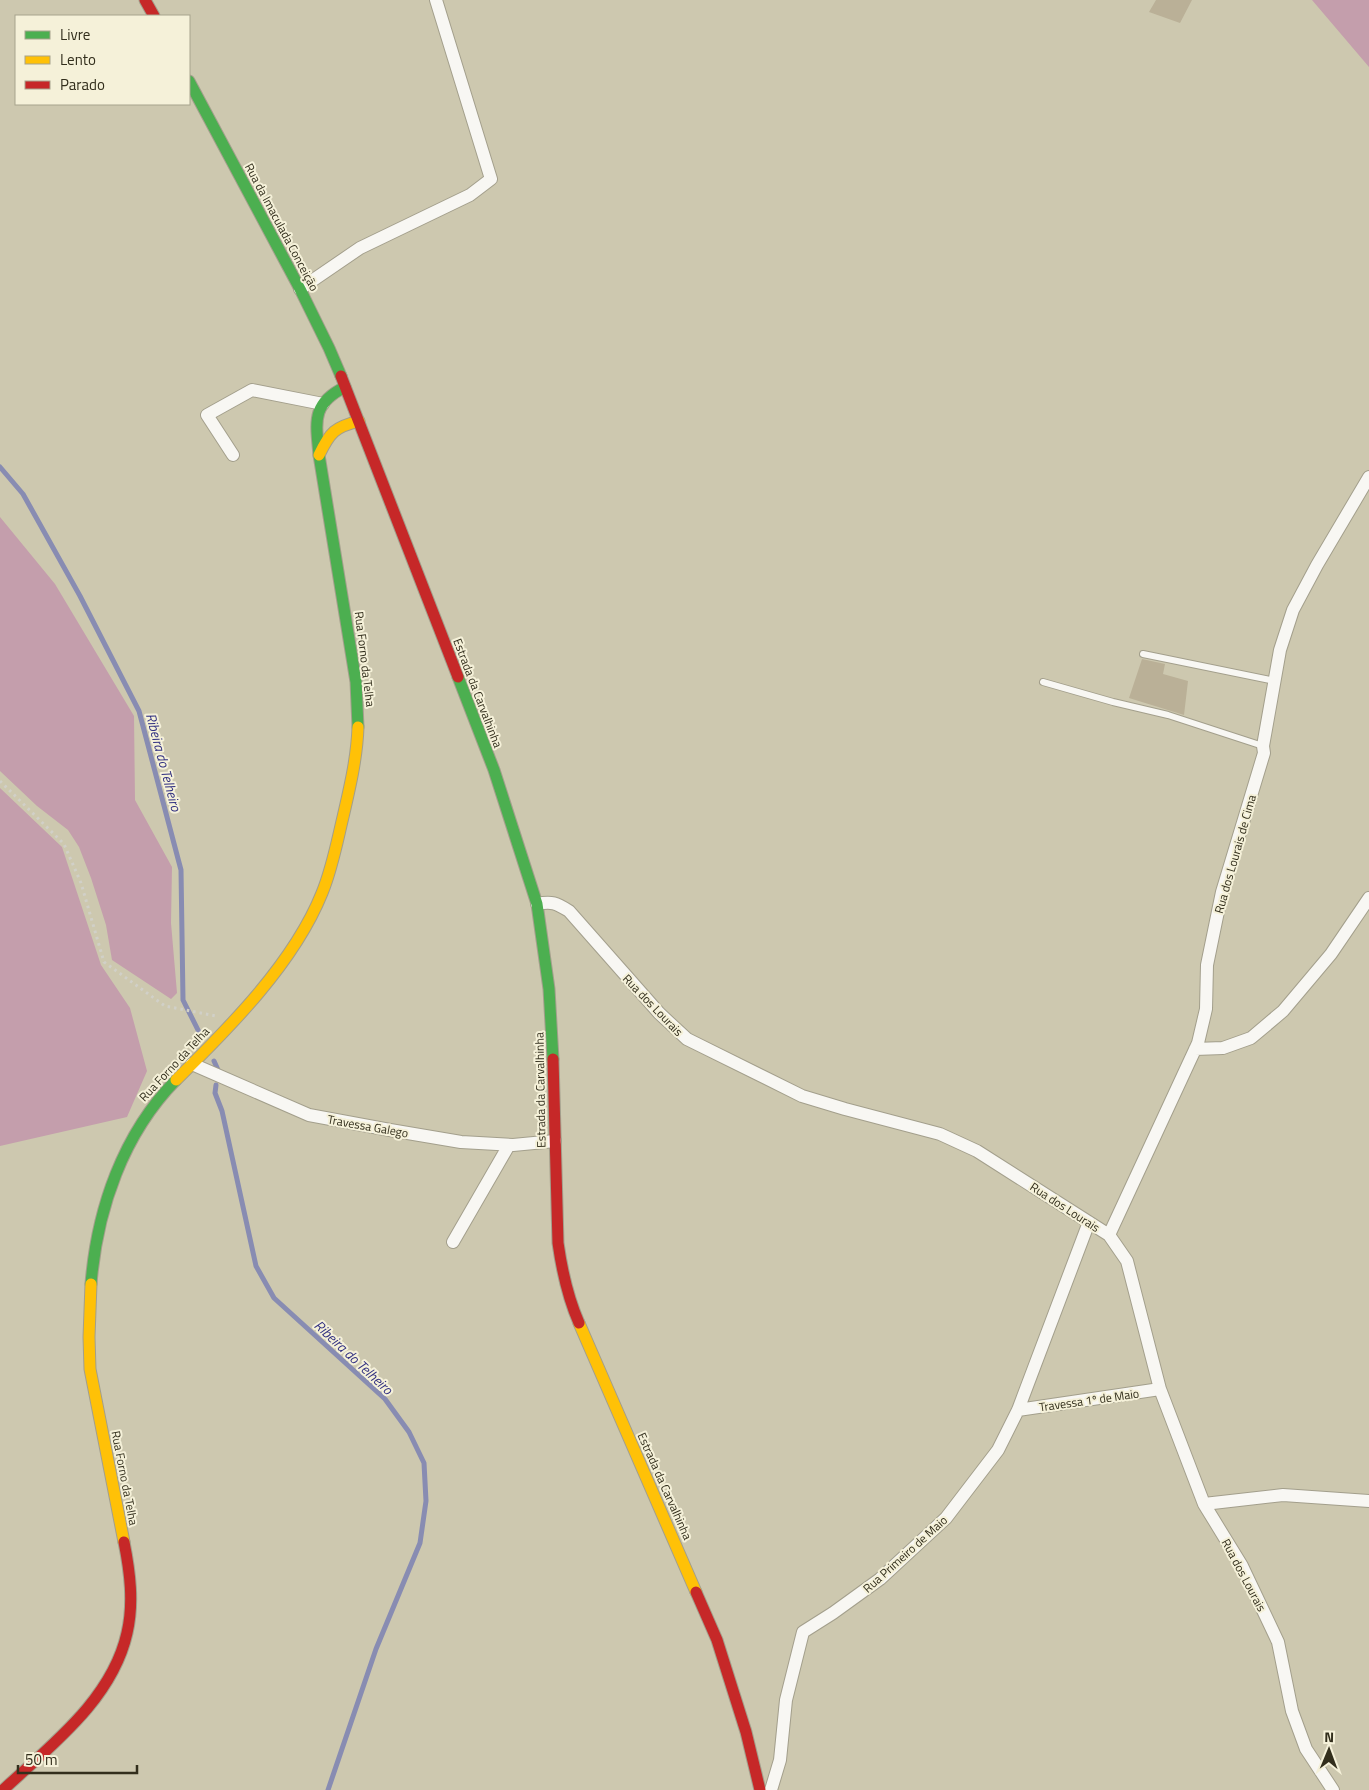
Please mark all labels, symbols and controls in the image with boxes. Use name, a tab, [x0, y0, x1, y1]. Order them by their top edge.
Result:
legend	[15, 15, 190, 105]
text: Livre	[60, 23, 90, 46]
text: Lento	[60, 48, 96, 71]
text: Parado	[60, 73, 105, 96]
street label: Rua da Imaculada Conceição	[240, 160, 324, 294]
street label: Rua Forno da Telha	[350, 610, 380, 708]
street label: Estrada da Carvalhinha	[448, 636, 508, 750]
water label: Ribeira do Telheiro	[141, 711, 187, 814]
street label: Rua dos Lourais de Cima	[1209, 792, 1261, 916]
street label: Rua dos Lourais	[618, 970, 688, 1041]
street label: Rua Forno da Telha	[134, 1022, 214, 1106]
street label: Estrada da Carvalhinha	[529, 1032, 551, 1148]
street label: Travessa Galego	[326, 1110, 410, 1142]
street label: Rua dos Lourais	[1026, 1177, 1104, 1237]
water label: Ribeira do Telheiro	[310, 1315, 399, 1400]
street label: Travessa 1º de Maio	[1038, 1384, 1140, 1416]
street label: Rua Forno da Telha	[107, 1429, 143, 1527]
street label: Estrada da Carvalhinha	[633, 1429, 697, 1543]
street label: Rua Primeiro de Maio	[858, 1511, 952, 1597]
street label: Rua dos Lourais	[1217, 1535, 1271, 1615]
north arrow	[1304, 1725, 1354, 1775]
text: N	[1324, 1726, 1334, 1747]
scale bar	[18, 1742, 136, 1774]
text: 50 m	[25, 1748, 58, 1771]

